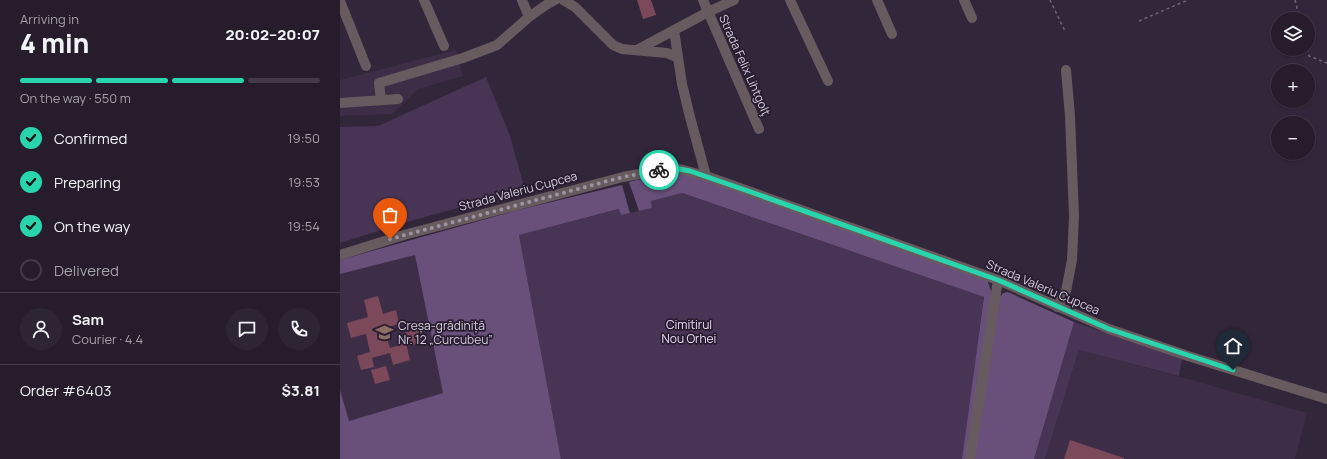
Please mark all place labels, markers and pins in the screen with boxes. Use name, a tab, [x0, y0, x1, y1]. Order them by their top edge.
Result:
pin	[373, 198, 407, 239]
place label: Creșa-grădiniță Nr. 12 „Curcubeu”	[398, 317, 493, 348]
school or university icon: Creșa-grădiniță Nr. 12 „Curcubeu”	[375, 322, 395, 342]
pin	[1216, 329, 1250, 370]

